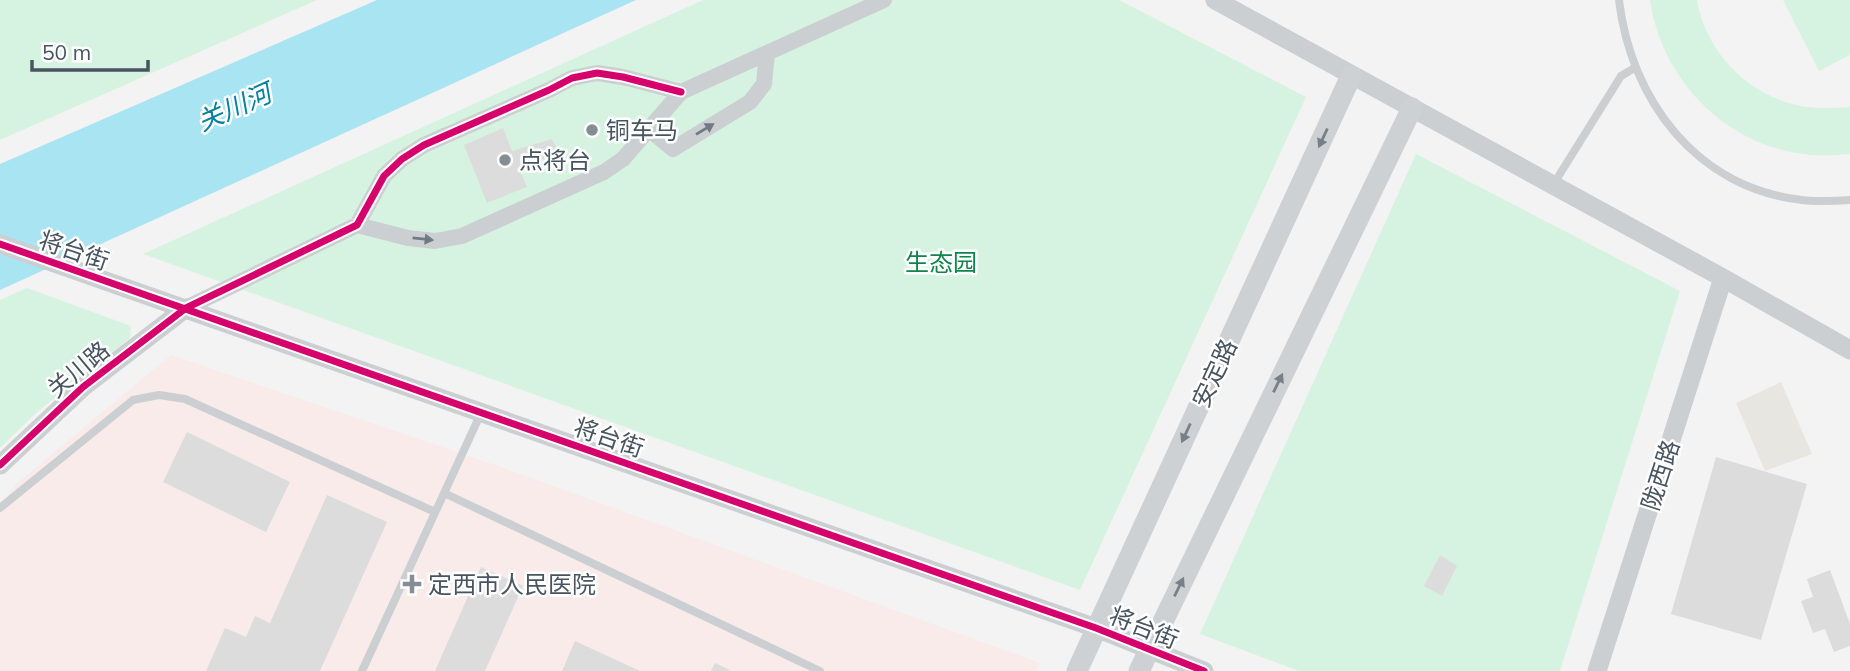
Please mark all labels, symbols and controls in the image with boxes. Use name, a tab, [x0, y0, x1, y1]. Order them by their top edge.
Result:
scale bar	[32, 28, 147, 72]
text: 50 m	[42, 39, 91, 65]
water label: 关川河	[192, 74, 281, 138]
place label: 铜车马	[606, 115, 678, 145]
marker: 铜车马	[584, 122, 600, 138]
one-way arrow	[696, 123, 715, 136]
one-way arrow	[1317, 127, 1328, 148]
place label: 点将台	[519, 145, 591, 175]
marker: 点将台	[497, 152, 513, 168]
street label: 将台街	[35, 224, 113, 276]
one-way arrow	[412, 234, 434, 245]
park label: 生态园	[905, 247, 977, 277]
street label: 关川路	[41, 334, 115, 404]
street label: 安定路	[1185, 334, 1243, 412]
one-way arrow	[1273, 373, 1284, 393]
street label: 将台街	[570, 411, 648, 463]
one-way arrow	[1180, 423, 1192, 443]
street label: 陇西路	[1635, 436, 1685, 514]
place label: 定西市人民医院	[428, 569, 596, 599]
marker: 定西市人民医院	[402, 574, 422, 594]
one-way arrow	[1173, 577, 1184, 597]
street label: 将台街	[1105, 600, 1183, 654]

